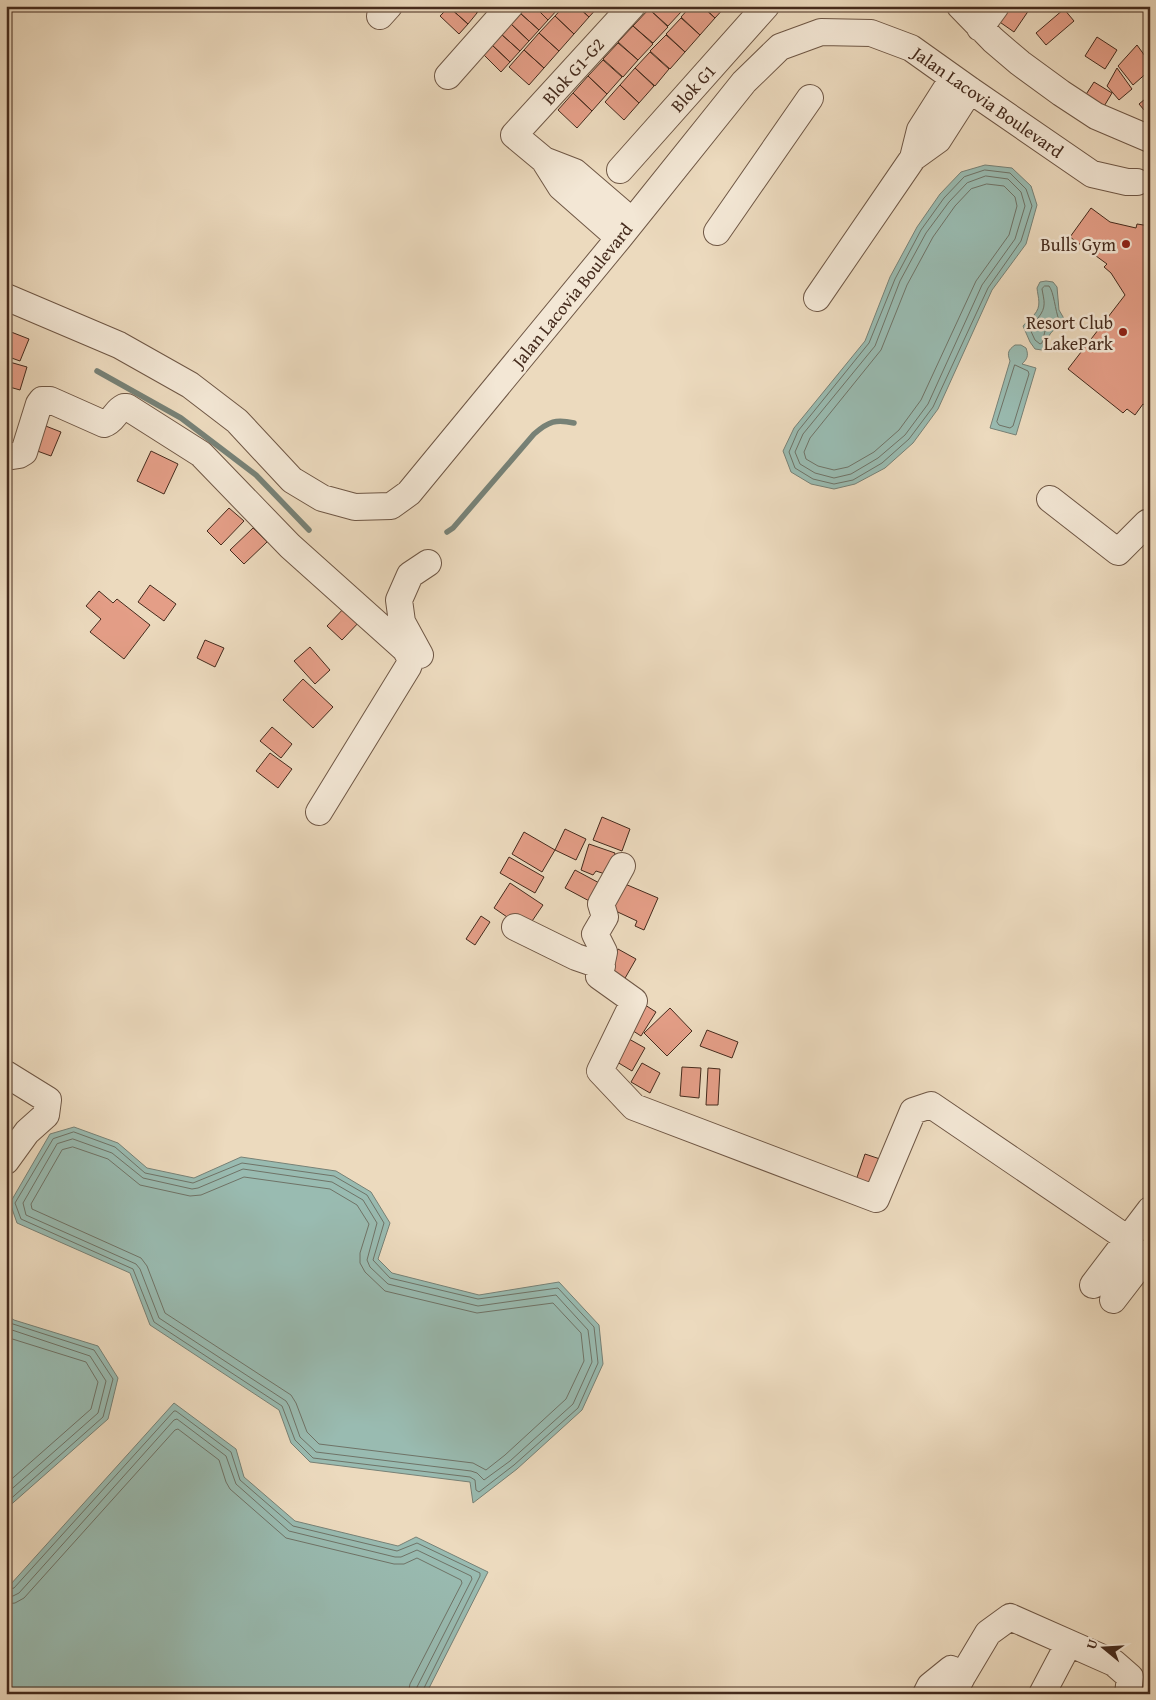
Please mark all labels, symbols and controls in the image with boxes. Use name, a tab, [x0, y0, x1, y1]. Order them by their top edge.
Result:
street label: Blok G1-G2	[535, 31, 611, 111]
street label: Jalan Lacovia Boulevard	[905, 38, 1069, 165]
street label: Blok G1	[664, 58, 722, 118]
street label: Jalan Lacovia Boulevard	[504, 217, 639, 375]
place label: Bulls Gym	[1041, 231, 1116, 258]
marker: Bulls Gym	[1120, 238, 1132, 250]
place label: Resort Club LakePark	[1026, 309, 1114, 357]
marker: Resort Club LakePark	[1117, 326, 1129, 338]
north arrow	[1078, 1622, 1128, 1672]
text: U	[1081, 1636, 1103, 1652]

